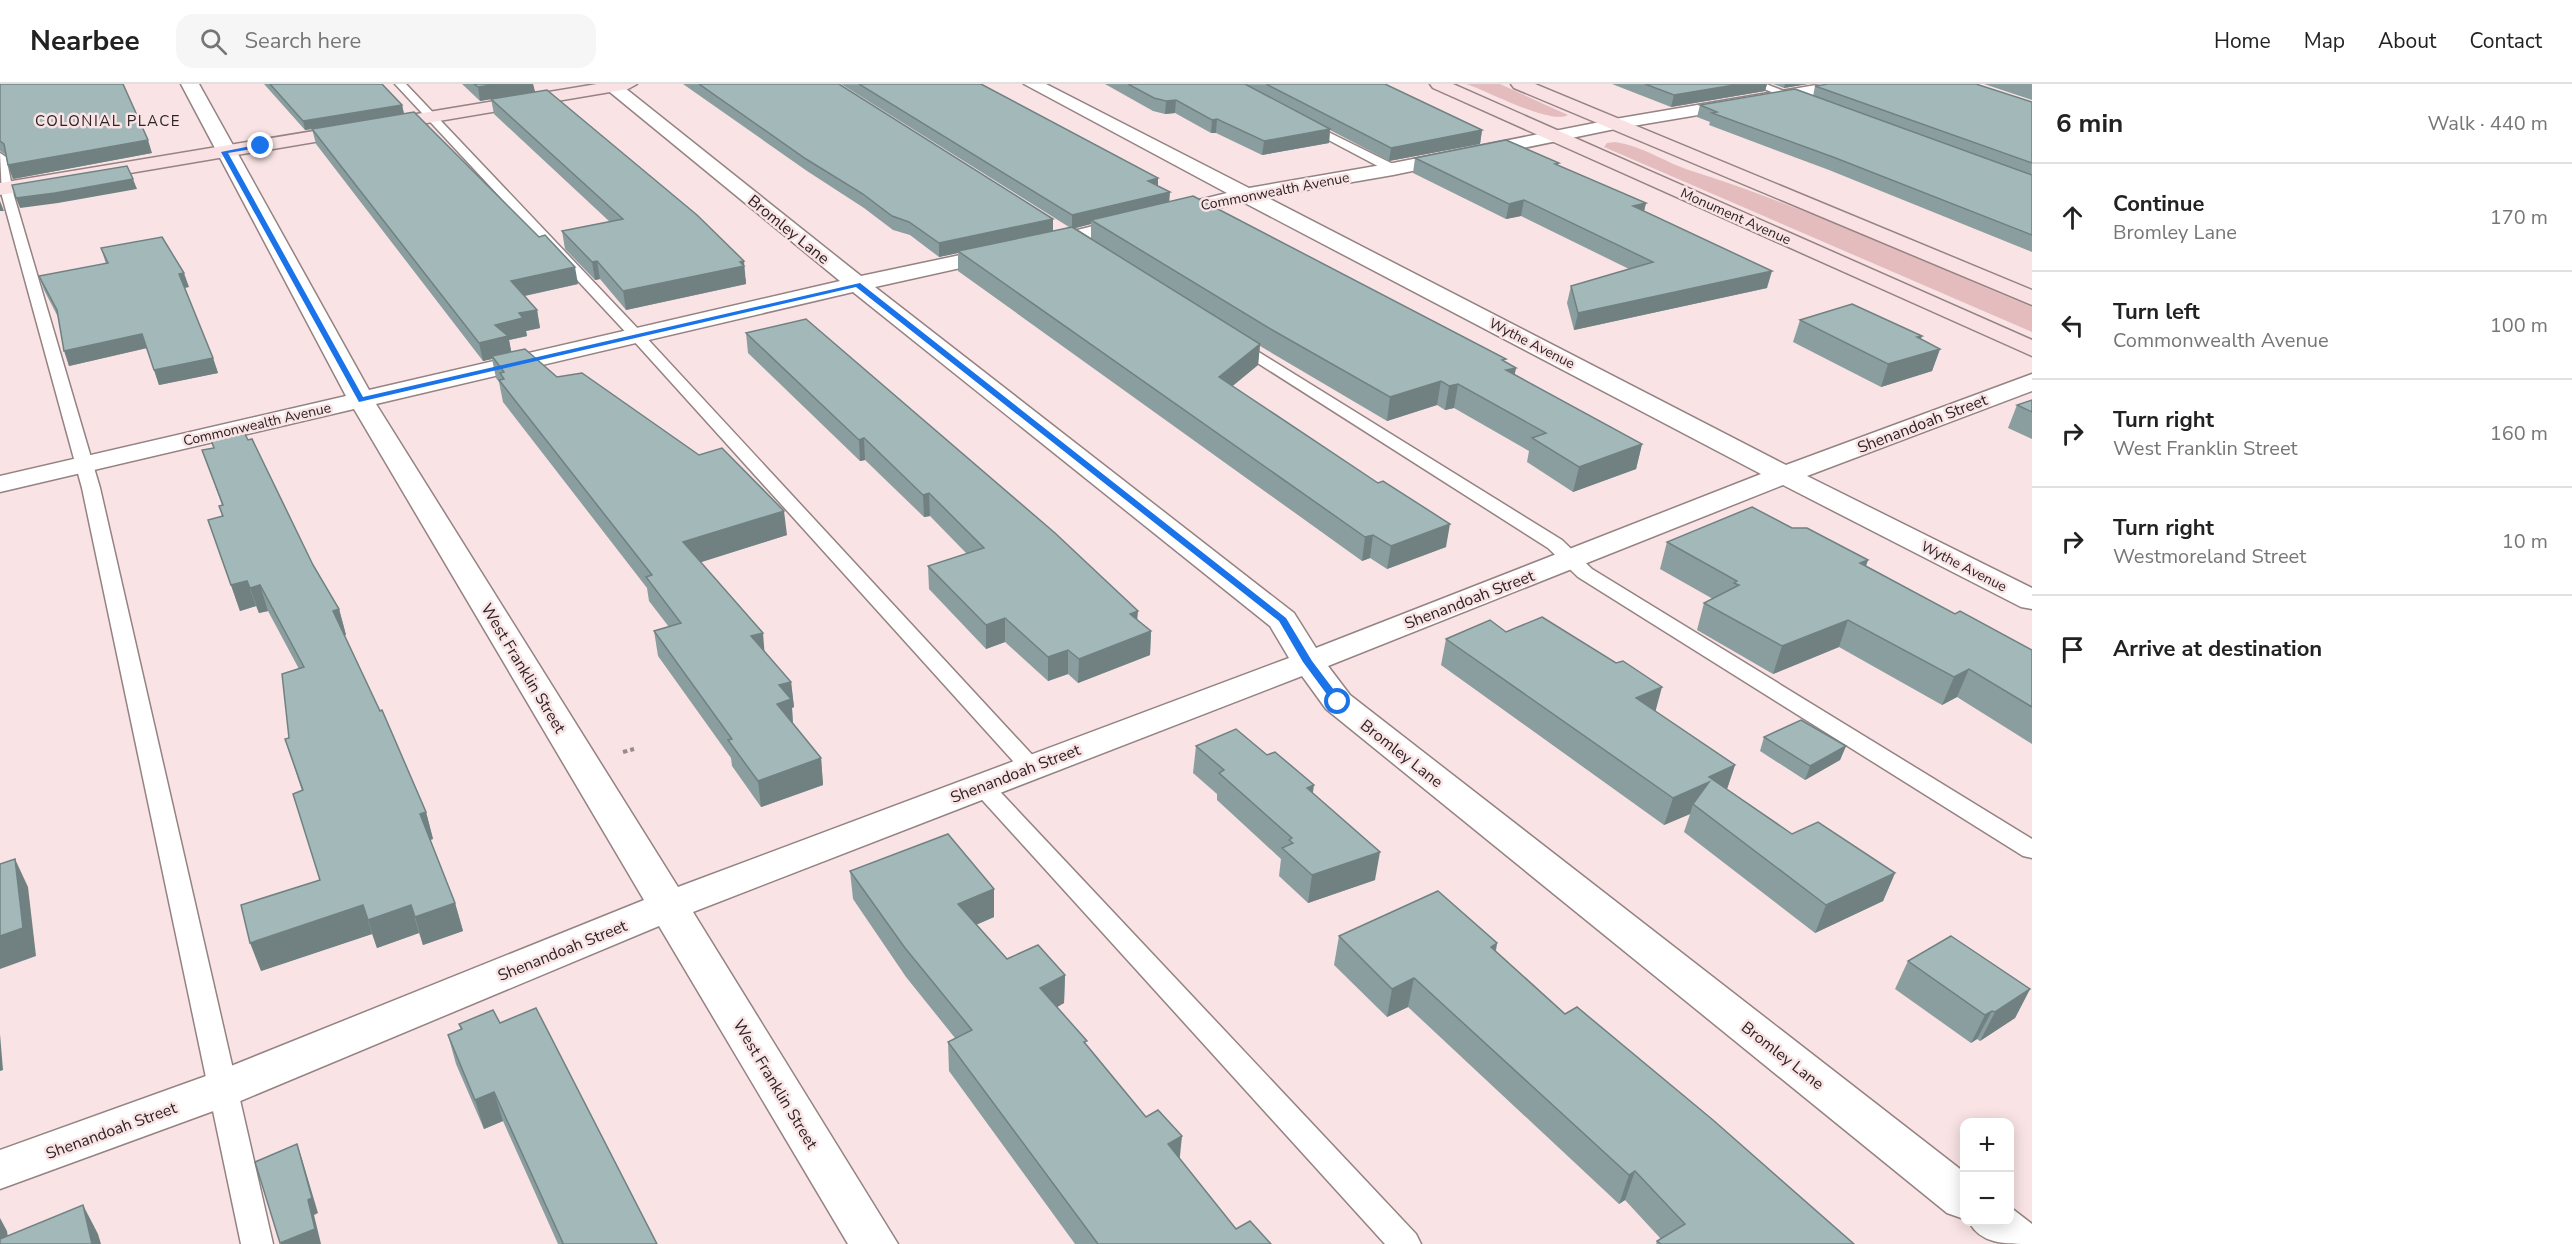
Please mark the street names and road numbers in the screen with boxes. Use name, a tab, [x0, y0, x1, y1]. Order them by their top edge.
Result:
street label: Commonwealth Avenue	[1199, 168, 1351, 215]
street label: Monument Avenue	[1678, 184, 1794, 249]
street label: Bromley Lane	[743, 190, 834, 270]
street label: Wythe Avenue	[1486, 314, 1578, 373]
street label: Shenandoah Street	[1854, 389, 1991, 459]
street label: Commonwealth Avenue	[181, 398, 333, 451]
street label: Wythe Avenue	[1918, 537, 2010, 596]
street label: Shenandoah Street	[1401, 565, 1538, 635]
street label: West Franklin Street	[476, 600, 571, 738]
street label: Bromley Lane	[1356, 715, 1447, 793]
street label: Shenandoah Street	[947, 739, 1084, 809]
street label: Shenandoah Street	[494, 915, 631, 987]
street label: West Franklin Street	[728, 1016, 823, 1154]
street label: Bromley Lane	[1737, 1017, 1828, 1095]
street label: Shenandoah Street	[43, 1097, 180, 1165]

